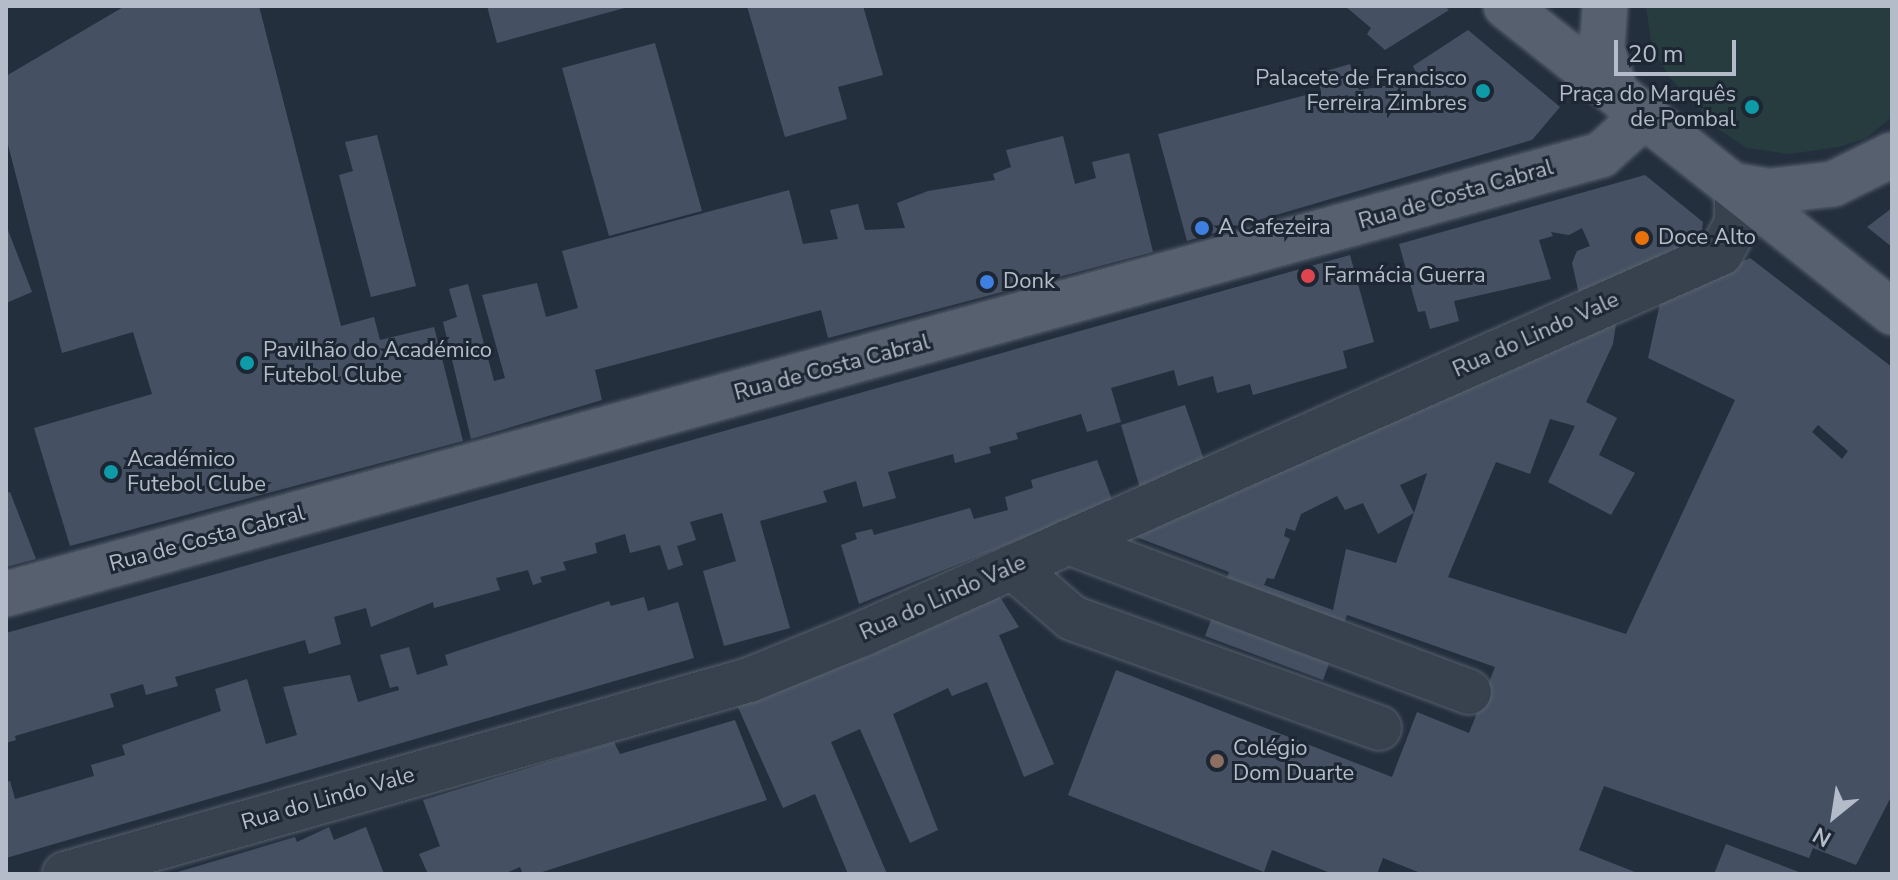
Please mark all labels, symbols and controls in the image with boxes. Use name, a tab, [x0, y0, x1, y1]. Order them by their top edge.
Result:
scale bar	[1618, 24, 1740, 74]
text: 20 m	[1628, 38, 1684, 70]
place label: Palacete de Francisco Ferreira Zimbres	[1255, 65, 1467, 116]
place label: Praça do Marquês de Pombal	[1559, 81, 1736, 132]
marker: Palacete de Francisco Ferreira Zimbres	[1474, 82, 1492, 100]
marker: Praça do Marquês de Pombal	[1743, 98, 1761, 116]
street label: Rua de Costa Cabral	[1356, 155, 1556, 235]
place label: A Cafezeira	[1218, 215, 1331, 241]
marker: A Cafezeira	[1193, 219, 1211, 237]
place label: Doce Alto	[1658, 225, 1756, 251]
marker: Doce Alto	[1633, 229, 1651, 247]
place label: Farmácia Guerra	[1324, 263, 1486, 289]
marker: Farmácia Guerra	[1299, 267, 1317, 285]
place label: Donk	[1003, 269, 1055, 295]
marker: Donk	[978, 273, 996, 291]
street label: Rua do Lindo Vale	[1449, 287, 1623, 383]
street label: Rua de Costa Cabral	[731, 329, 933, 407]
place label: Pavilhão do Académico Futebol Clube	[263, 337, 492, 388]
marker: Pavilhão do Académico Futebol Clube	[238, 354, 256, 372]
place label: Académico Futebol Clube	[127, 446, 266, 498]
marker: Académico Futebol Clube	[102, 463, 120, 481]
street label: Rua de Costa Cabral	[106, 500, 308, 578]
street label: Rua do Lindo Vale	[856, 550, 1030, 646]
place label: Colégio Dom Duarte	[1233, 735, 1354, 786]
marker: Colégio Dom Duarte	[1208, 752, 1226, 770]
street label: Rua do Lindo Vale	[238, 762, 418, 836]
north arrow	[1794, 776, 1874, 856]
text: N	[1807, 820, 1837, 854]

